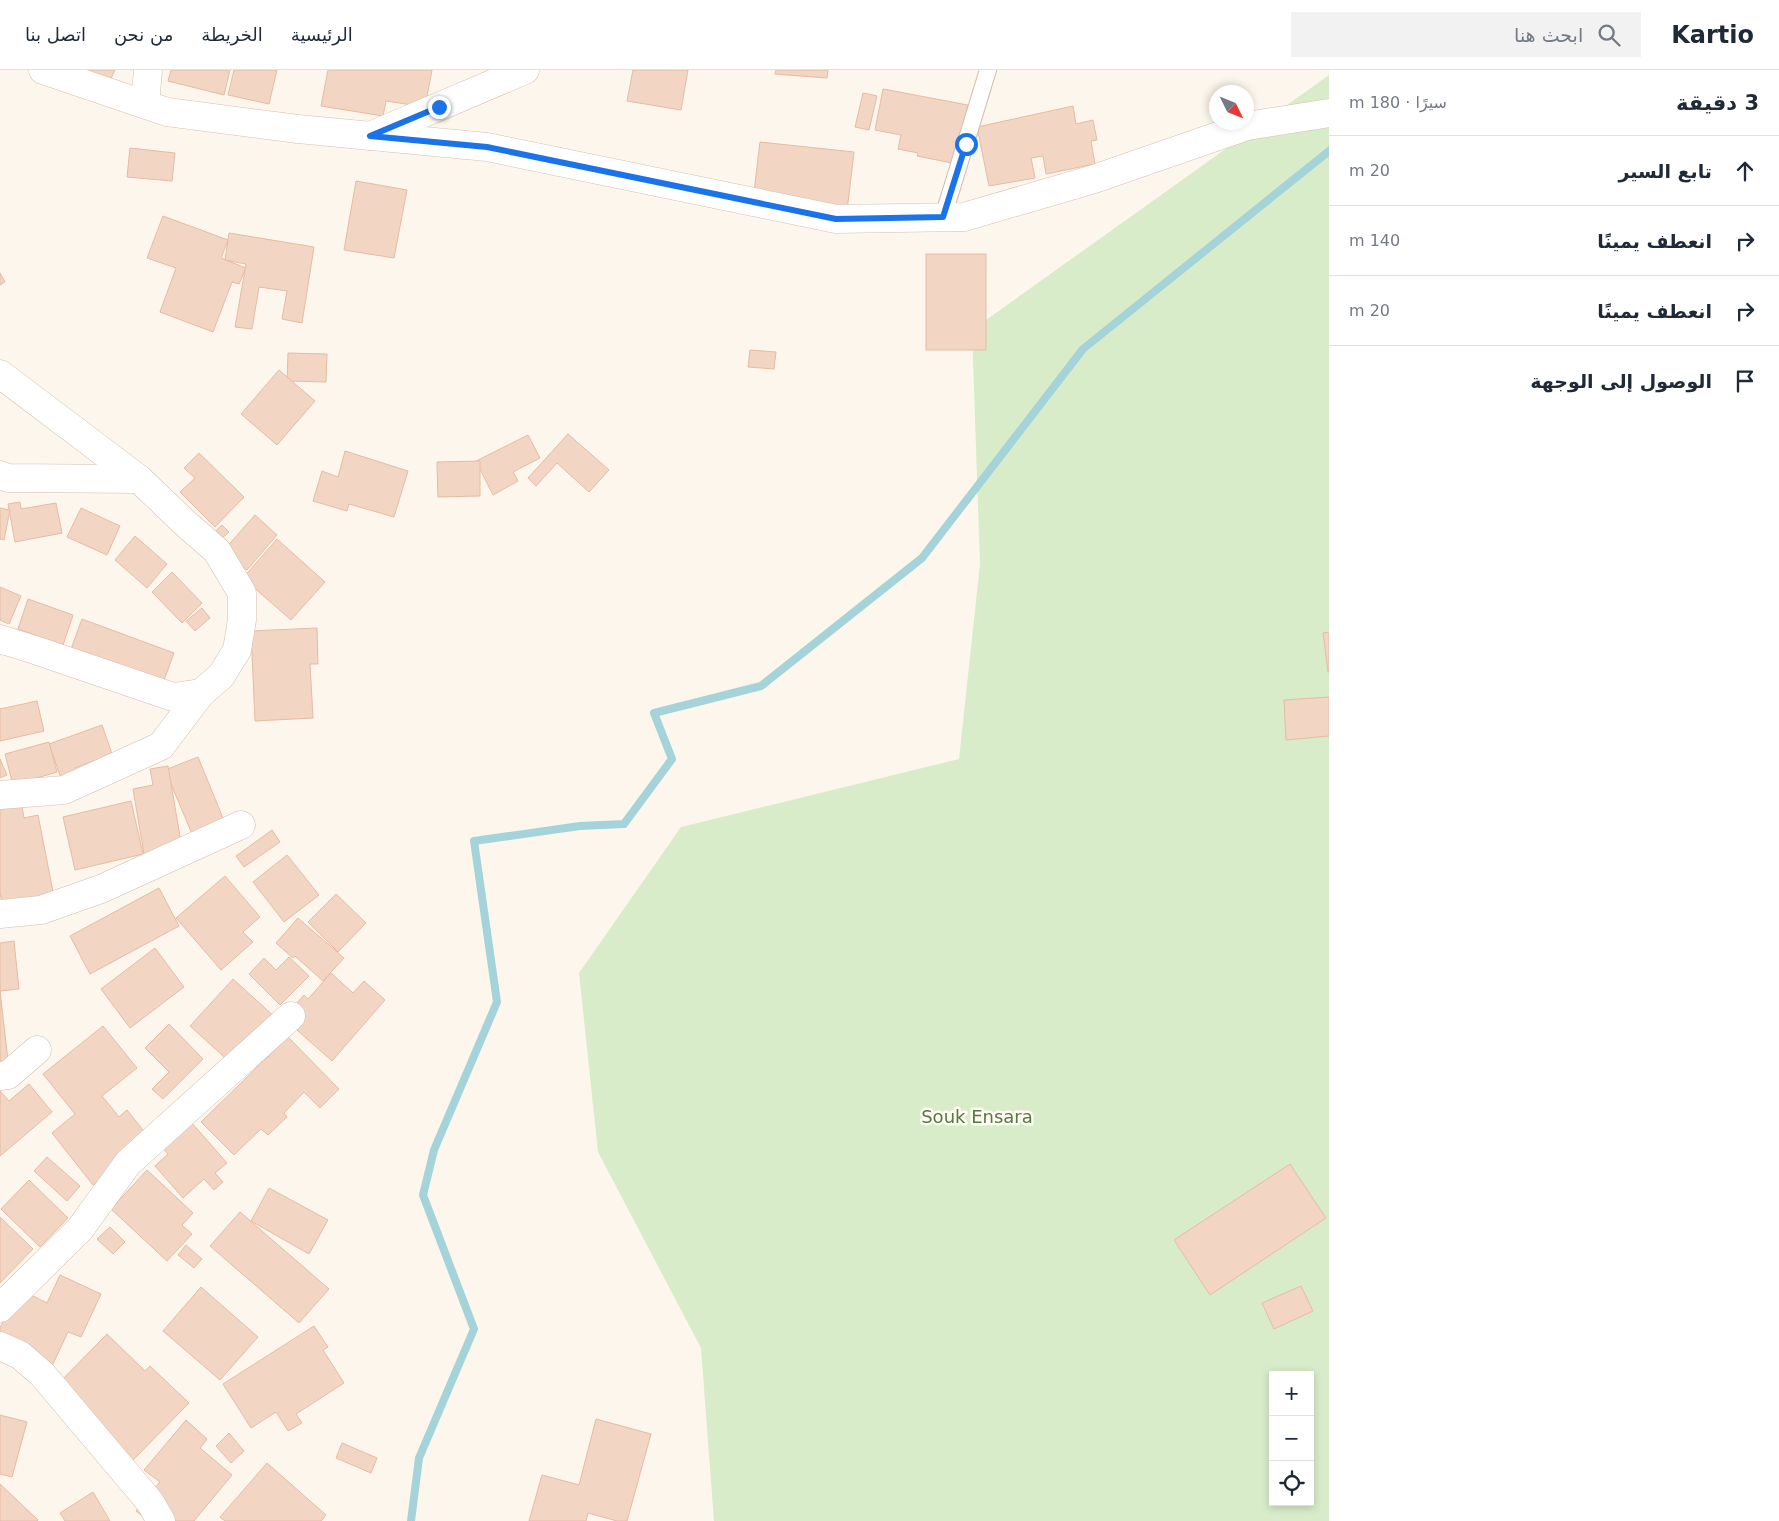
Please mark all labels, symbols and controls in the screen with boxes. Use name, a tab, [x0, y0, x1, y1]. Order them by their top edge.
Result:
search box	[1291, 12, 1641, 57]
icon: search	[1595, 21, 1623, 49]
text: Kartio	[1671, 21, 1754, 49]
text: اتصل بنا	[25, 24, 86, 45]
text: من نحن	[114, 24, 173, 45]
text: الخريطة	[201, 24, 263, 45]
text: الرئيسية	[291, 24, 353, 45]
text: ابحث هنا	[1514, 24, 1583, 46]
north arrow	[1209, 85, 1254, 130]
text: 3 دقيقة	[1676, 91, 1759, 115]
text: سيرًا · 180 m	[1349, 93, 1447, 112]
route end	[428, 96, 451, 119]
route start	[955, 133, 978, 156]
icon: ahead	[1731, 157, 1759, 185]
text: تابع السير	[1618, 160, 1712, 182]
text: 20 m	[1349, 161, 1390, 180]
icon: right	[1731, 227, 1759, 255]
text: انعطف يمينًا	[1597, 230, 1712, 252]
text: 140 m	[1349, 231, 1400, 250]
icon: right	[1731, 297, 1759, 325]
text: انعطف يمينًا	[1597, 300, 1712, 322]
text: 20 m	[1349, 301, 1390, 320]
icon: arrive	[1731, 367, 1759, 395]
text: الوصول إلى الوجهة	[1530, 370, 1712, 392]
park label: Souk Ensara	[921, 1106, 1033, 1127]
map controls	[1269, 1371, 1314, 1506]
button: +	[1269, 1371, 1314, 1416]
button: −	[1269, 1416, 1314, 1461]
button: locate	[1269, 1461, 1314, 1506]

